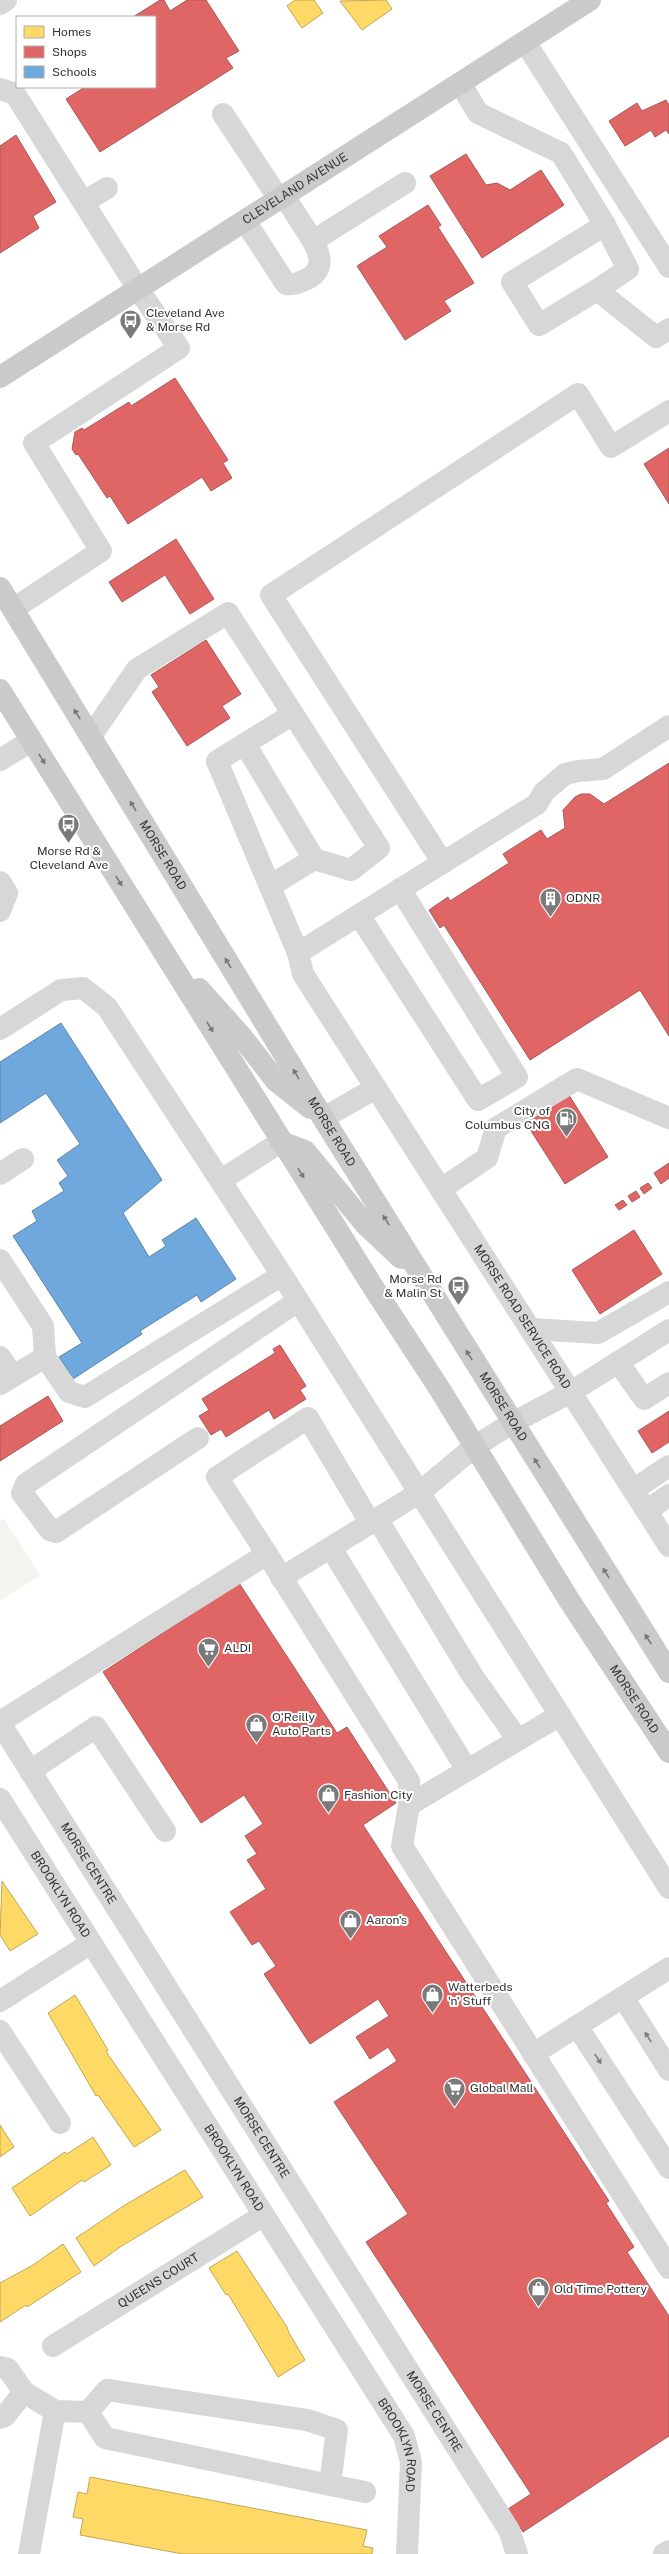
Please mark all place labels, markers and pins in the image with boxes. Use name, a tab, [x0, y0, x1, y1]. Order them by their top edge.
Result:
place label: Cleveland Ave & Morse Rd	[146, 306, 225, 334]
bus stop icon: Cleveland Ave & Morse Rd	[117, 307, 143, 340]
bus stop icon: Morse Rd & Cleveland Ave	[56, 811, 82, 844]
place label: Morse Rd & Cleveland Ave	[30, 844, 109, 872]
building icon: ODNR	[538, 885, 564, 918]
place label: ODNR	[566, 891, 600, 905]
place label: City of Columbus CNG	[465, 1104, 550, 1132]
fuel station icon: City of Columbus CNG	[553, 1105, 579, 1138]
place label: Morse Rd & Malin St	[384, 1272, 442, 1300]
bus stop icon: Morse Rd & Malin St	[445, 1273, 471, 1306]
supermarket icon: ALDI	[196, 1635, 222, 1668]
place label: ALDI	[224, 1641, 251, 1655]
place label: O'Reilly Auto Parts	[272, 1710, 331, 1738]
shop icon: O'Reilly Auto Parts	[244, 1711, 270, 1744]
shop icon: Fashion City	[315, 1782, 341, 1815]
place label: Fashion City	[344, 1788, 413, 1802]
shop icon: Aaron's	[337, 1907, 363, 1940]
place label: Aaron's	[366, 1913, 407, 1927]
place label: Watterbeds 'n' Stuff	[448, 1980, 513, 2008]
shop icon: Watterbeds 'n' Stuff	[419, 1981, 445, 2014]
supermarket icon: Global Mall	[441, 2075, 467, 2108]
place label: Global Mall	[470, 2081, 534, 2095]
shop icon: Old Time Pottery	[525, 2276, 551, 2309]
place label: Old Time Pottery	[554, 2282, 648, 2296]

